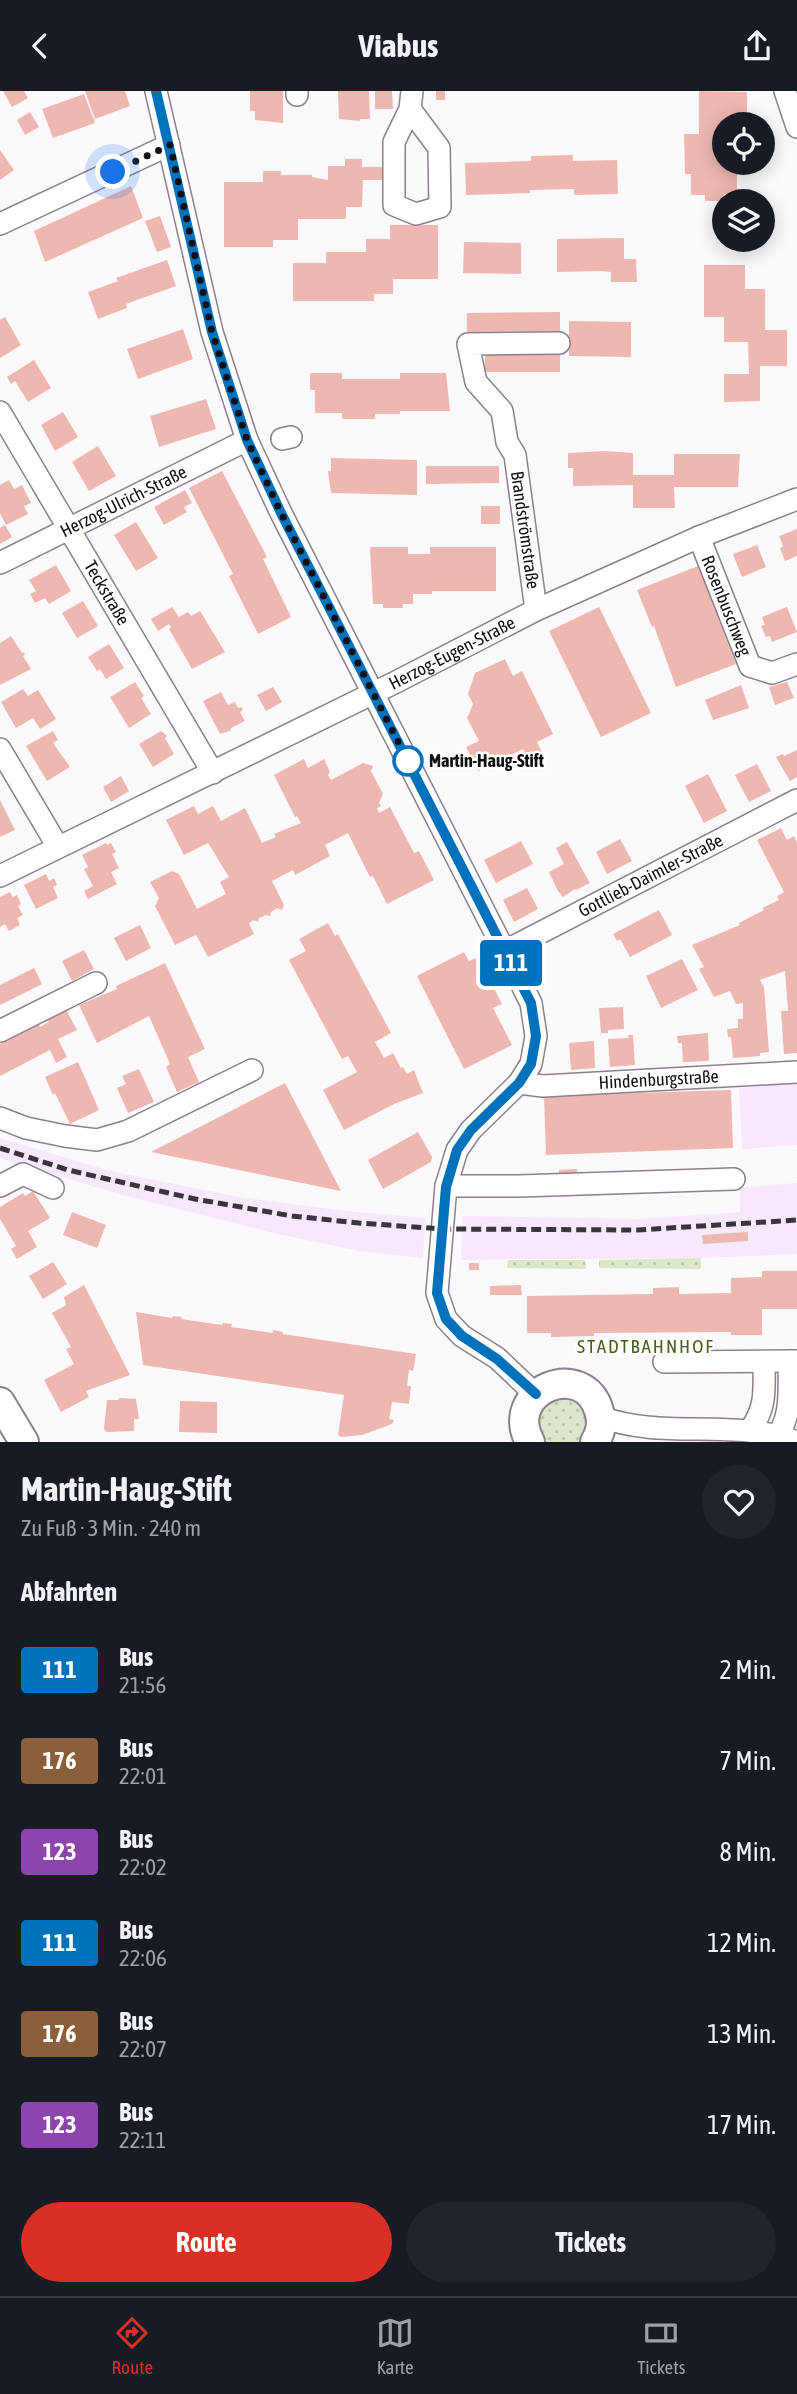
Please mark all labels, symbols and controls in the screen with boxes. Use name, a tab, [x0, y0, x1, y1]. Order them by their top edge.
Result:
icon: back	[21, 27, 59, 65]
text: Viabus	[359, 27, 438, 64]
icon: share	[738, 27, 776, 65]
map controls	[712, 112, 775, 252]
button: locate	[712, 112, 775, 175]
your location	[95, 154, 130, 189]
button: layers	[712, 189, 775, 252]
street label: Herzog-Ulrich-Straße	[57, 461, 190, 541]
street label: Brandströmstraße	[507, 470, 544, 590]
street label: Rosenbuschweg	[697, 552, 756, 659]
street label: Teckstraße	[80, 557, 134, 629]
street label: Herzog-Eugen-Straße	[385, 612, 518, 694]
marker: Martin-Haug-Stift	[393, 746, 423, 776]
place label: Martin-Haug-Stift	[429, 750, 545, 771]
street label: Gottlieb-Daimler-Straße	[575, 829, 726, 921]
line badge: 111	[471, 940, 551, 986]
text: 111	[494, 949, 528, 976]
street label: Hindenburgstraße	[598, 1065, 719, 1093]
district label: STADTBAHNHOF	[577, 1335, 715, 1357]
button: heart	[702, 1465, 776, 1539]
text: Martin-Haug-Stift	[21, 1470, 232, 1508]
text: Zu Fuß · 3 Min. · 240 m	[21, 1515, 201, 1541]
text: Abfahrten	[21, 1577, 117, 1607]
text: Bus	[119, 1642, 153, 1672]
text: 2 Min.	[720, 1655, 776, 1685]
text: 111	[43, 1656, 76, 1683]
text: 21:56	[119, 1672, 166, 1698]
text: Bus	[119, 1733, 153, 1763]
text: 7 Min.	[720, 1746, 776, 1776]
text: 176	[43, 1747, 76, 1774]
text: 22:01	[119, 1763, 167, 1789]
text: Bus	[119, 1824, 153, 1854]
text: 8 Min.	[720, 1837, 776, 1867]
text: 123	[43, 1838, 76, 1865]
text: 22:02	[119, 1854, 167, 1880]
text: Bus	[119, 1915, 153, 1945]
text: 12 Min.	[707, 1928, 776, 1958]
text: 111	[43, 1929, 76, 1956]
text: 22:06	[119, 1945, 167, 1971]
text: Bus	[119, 2006, 153, 2036]
text: 13 Min.	[707, 2019, 776, 2049]
text: 176	[43, 2020, 76, 2047]
text: 22:07	[119, 2036, 167, 2062]
text: Bus	[119, 2097, 153, 2127]
text: 17 Min.	[707, 2110, 776, 2140]
text: 123	[43, 2111, 76, 2138]
text: 22:11	[119, 2127, 166, 2153]
button: Route	[21, 2202, 392, 2282]
button: Tickets	[406, 2202, 776, 2282]
tab: Route	[112, 2314, 153, 2378]
tab: Karte	[376, 2314, 414, 2378]
tab: Tickets	[637, 2314, 685, 2378]

